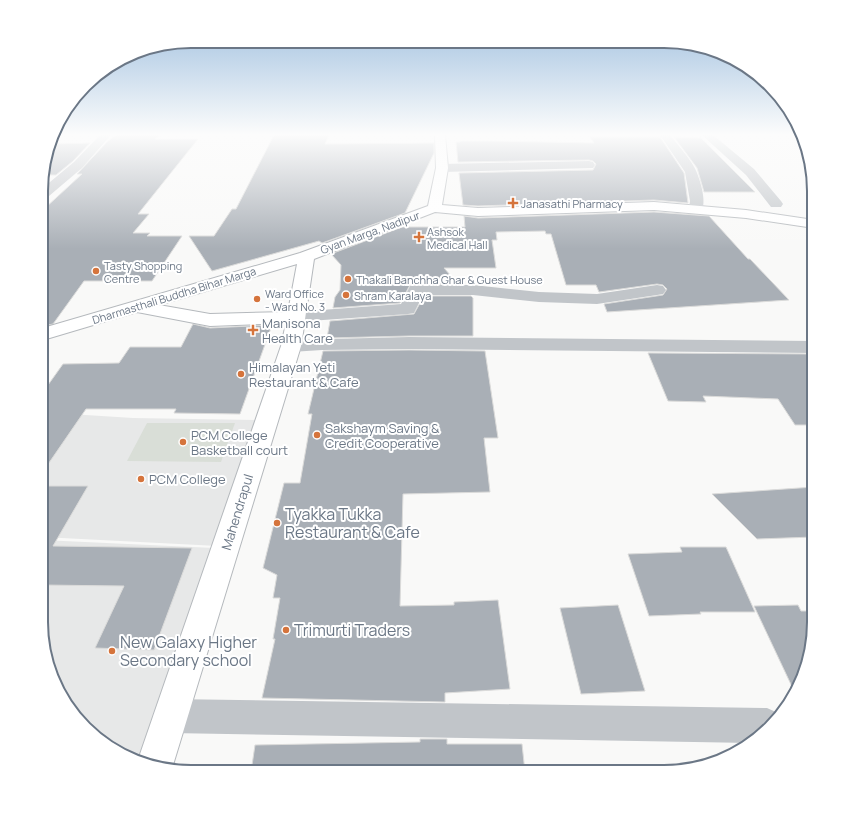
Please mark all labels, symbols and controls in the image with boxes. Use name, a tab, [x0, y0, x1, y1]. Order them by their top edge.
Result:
place label: Janasathi Pharmacy	[521, 196, 623, 211]
marker: Janasathi Pharmacy	[508, 198, 518, 208]
street label: Gyan Marga, Nadipur	[318, 207, 422, 257]
place label: Ashsok Medical Hall	[427, 224, 487, 252]
marker: Ashsok Medical Hall	[414, 232, 424, 242]
place label: Tasty Shopping Centre	[104, 258, 182, 286]
street label: Dharmasthali Buddha Bihar Marga	[90, 263, 258, 327]
marker: Tasty Shopping Centre	[91, 266, 101, 276]
place label: Thakali Banchha Ghar & Guest House	[356, 272, 543, 287]
marker: Thakali Banchha Ghar & Guest House	[343, 274, 353, 284]
place label: Ward Office - Ward No. 3	[265, 286, 325, 314]
place label: Shram Karalaya	[354, 288, 431, 303]
marker: Shram Karalaya	[341, 290, 351, 300]
marker: Ward Office - Ward No. 3	[252, 294, 262, 304]
place label: Manisona Health Care	[262, 314, 333, 347]
marker: Manisona Health Care	[247, 324, 259, 336]
place label: Himalayan Yeti Restaurant & Cafe	[249, 358, 359, 391]
marker: Himalayan Yeti Restaurant & Cafe	[236, 369, 246, 379]
place label: Sakshaym Saving & Credit Cooperative	[325, 419, 440, 452]
place label: PCM College Basketball court	[191, 426, 288, 459]
marker: Sakshaym Saving & Credit Cooperative	[312, 430, 322, 440]
marker: PCM College Basketball court	[178, 437, 188, 447]
place label: PCM College	[149, 470, 226, 488]
street label: Mahendrapul	[217, 472, 257, 552]
marker: PCM College	[136, 474, 146, 484]
place label: Tyakka Tukka Restaurant & Cafe	[285, 503, 420, 543]
marker: Tyakka Tukka Restaurant & Cafe	[272, 518, 282, 528]
place label: Trimurti Traders	[294, 619, 410, 641]
marker: Trimurti Traders	[281, 625, 291, 635]
place label: New Galaxy Higher Secondary school	[120, 631, 257, 671]
marker: New Galaxy Higher Secondary school	[107, 646, 117, 656]

